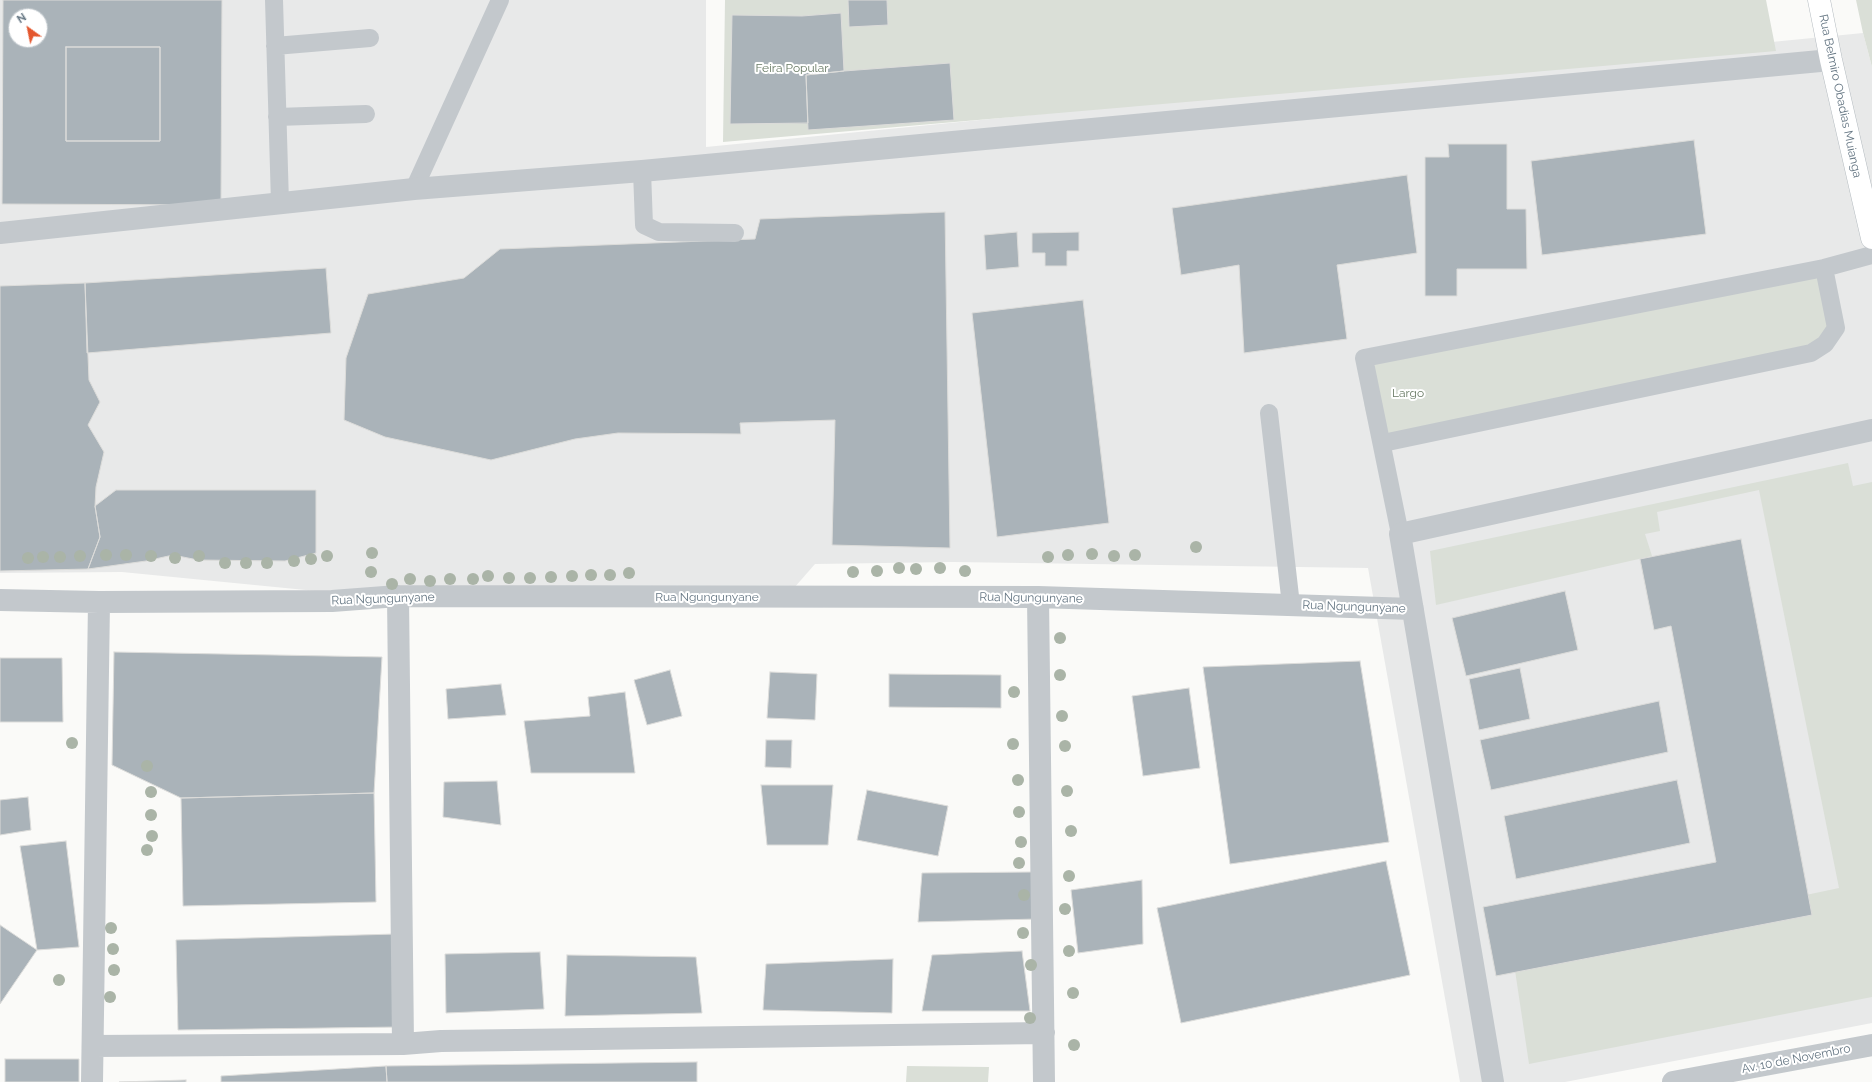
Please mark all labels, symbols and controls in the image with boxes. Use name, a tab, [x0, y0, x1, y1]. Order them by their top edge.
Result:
north arrow	[8, 8, 48, 48]
text: N	[15, 11, 29, 26]
street label: Rua Belmiro Obadias Muianga	[1816, 13, 1864, 179]
park label: Feira Popular	[755, 61, 829, 75]
park label: Largo	[1392, 386, 1424, 400]
street label: Rua Ngungunyane	[331, 590, 435, 608]
street label: Rua Ngungunyane	[655, 590, 759, 604]
street label: Rua Ngungunyane	[979, 590, 1083, 606]
street label: Rua Ngungunyane	[1302, 598, 1406, 616]
street label: Av. 10 de Novembro	[1740, 1041, 1852, 1077]

